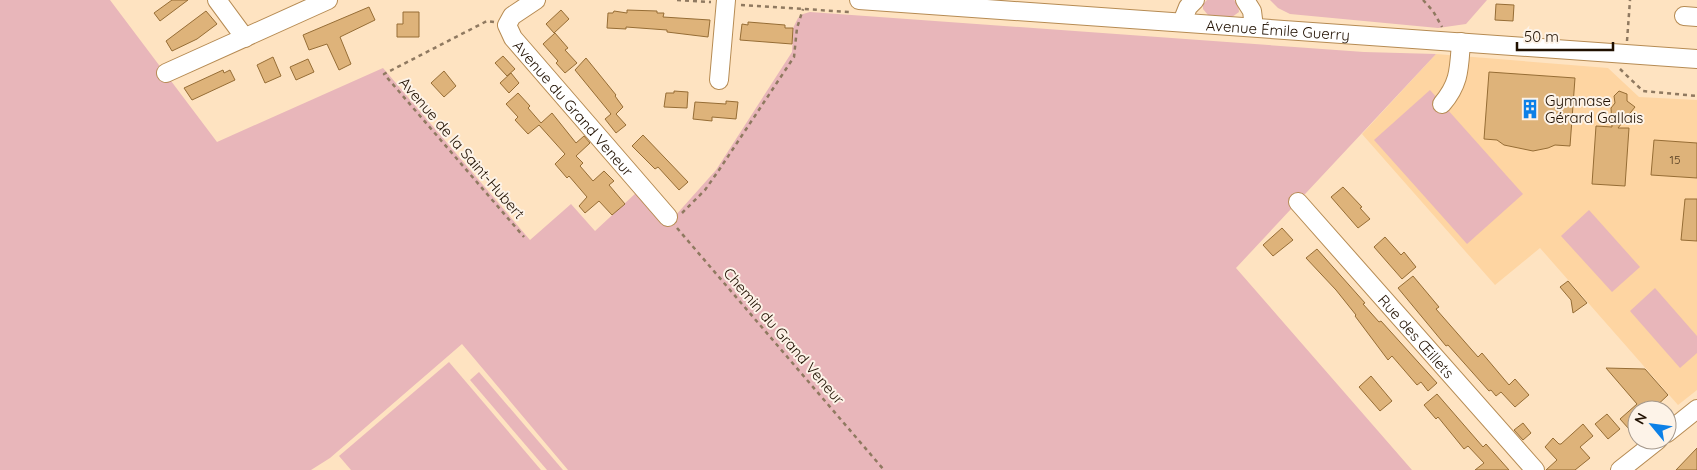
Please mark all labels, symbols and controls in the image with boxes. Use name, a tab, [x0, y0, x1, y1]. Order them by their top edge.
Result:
street label: Avenue Émile Guerry	[1205, 15, 1351, 44]
scale bar	[1517, 20, 1613, 52]
text: 50 m	[1524, 27, 1559, 46]
street label: Avenue du Grand Veneur	[509, 36, 638, 180]
street label: Avenue de la Saint-Hubert	[395, 73, 529, 223]
place label: Gymnase Gérard Gallais	[1545, 91, 1643, 127]
building icon: Gymnase Gérard Gallais	[1519, 98, 1541, 120]
house number: 15	[1670, 152, 1680, 167]
street label: Chemin du Grand Veneur	[719, 264, 849, 408]
street label: Rue des Œillets	[1375, 290, 1459, 382]
north arrow	[1627, 400, 1677, 450]
text: N	[1630, 410, 1651, 428]

